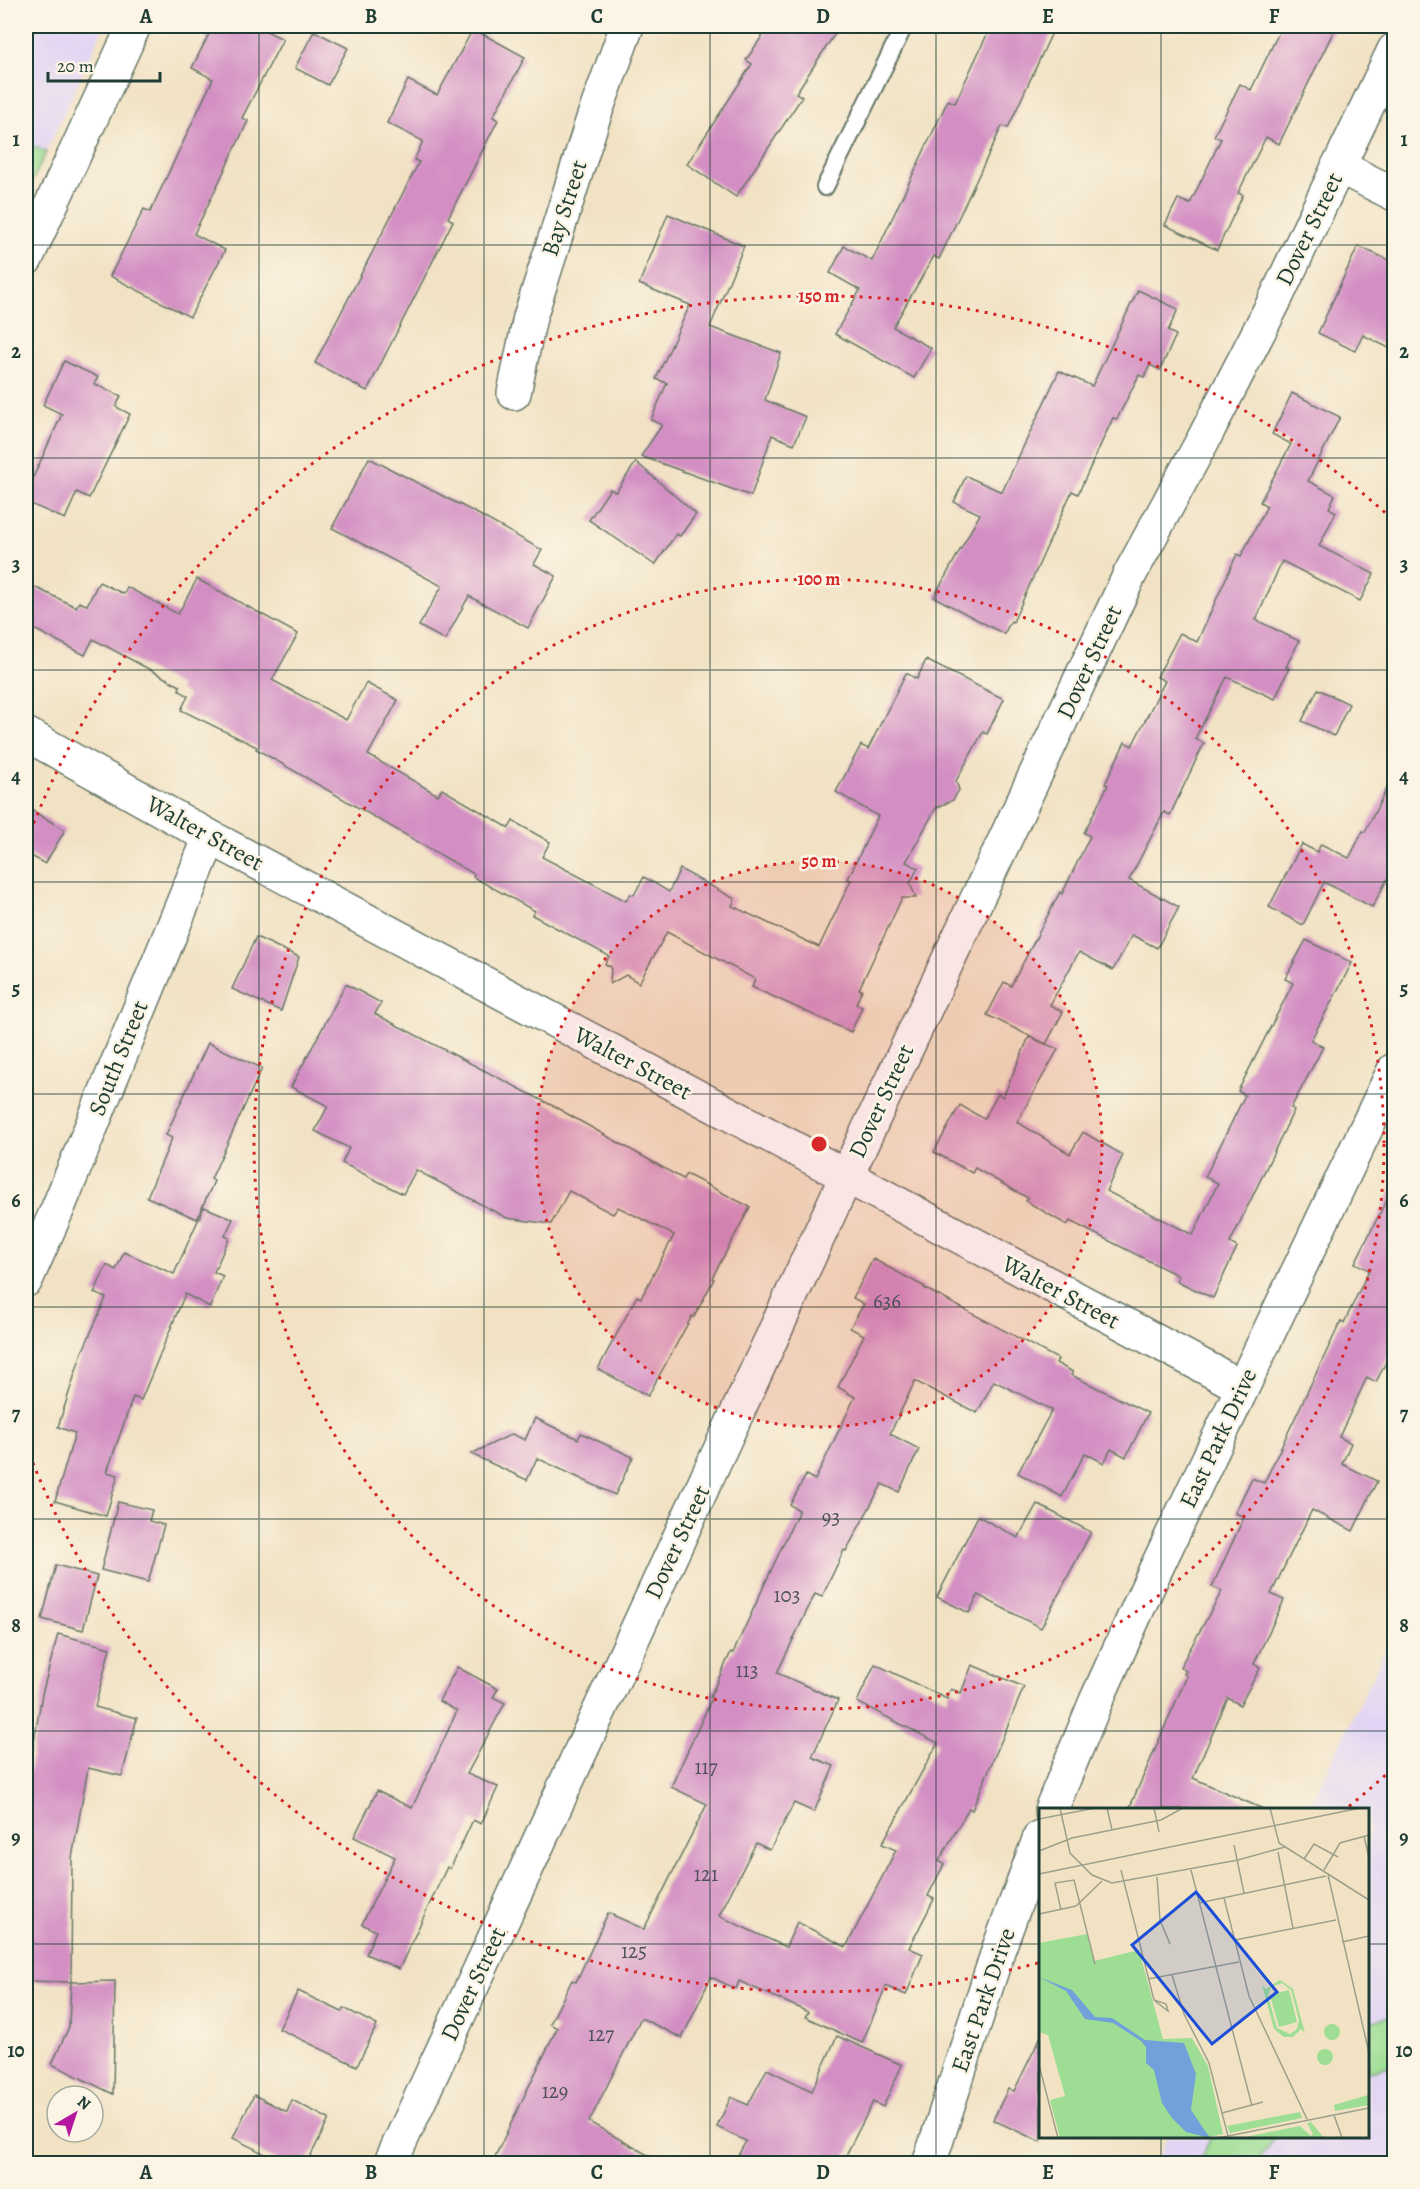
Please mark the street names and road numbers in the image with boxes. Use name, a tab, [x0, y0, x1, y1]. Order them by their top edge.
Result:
street label: Bay Street	[533, 156, 595, 260]
street label: Dover Street	[1268, 167, 1350, 291]
street label: Dover Street	[1049, 600, 1129, 724]
street label: Walter Street	[140, 787, 269, 878]
street label: South Street	[80, 996, 156, 1120]
street label: Walter Street	[568, 1018, 698, 1107]
street label: Dover Street	[841, 1039, 921, 1163]
street label: Walter Street	[996, 1247, 1126, 1336]
street label: East Park Drive	[1172, 1363, 1264, 1513]
street label: Dover Street	[637, 1480, 717, 1604]
street label: Dover Street	[433, 1922, 513, 2046]
street label: East Park Drive	[943, 1923, 1023, 2077]

